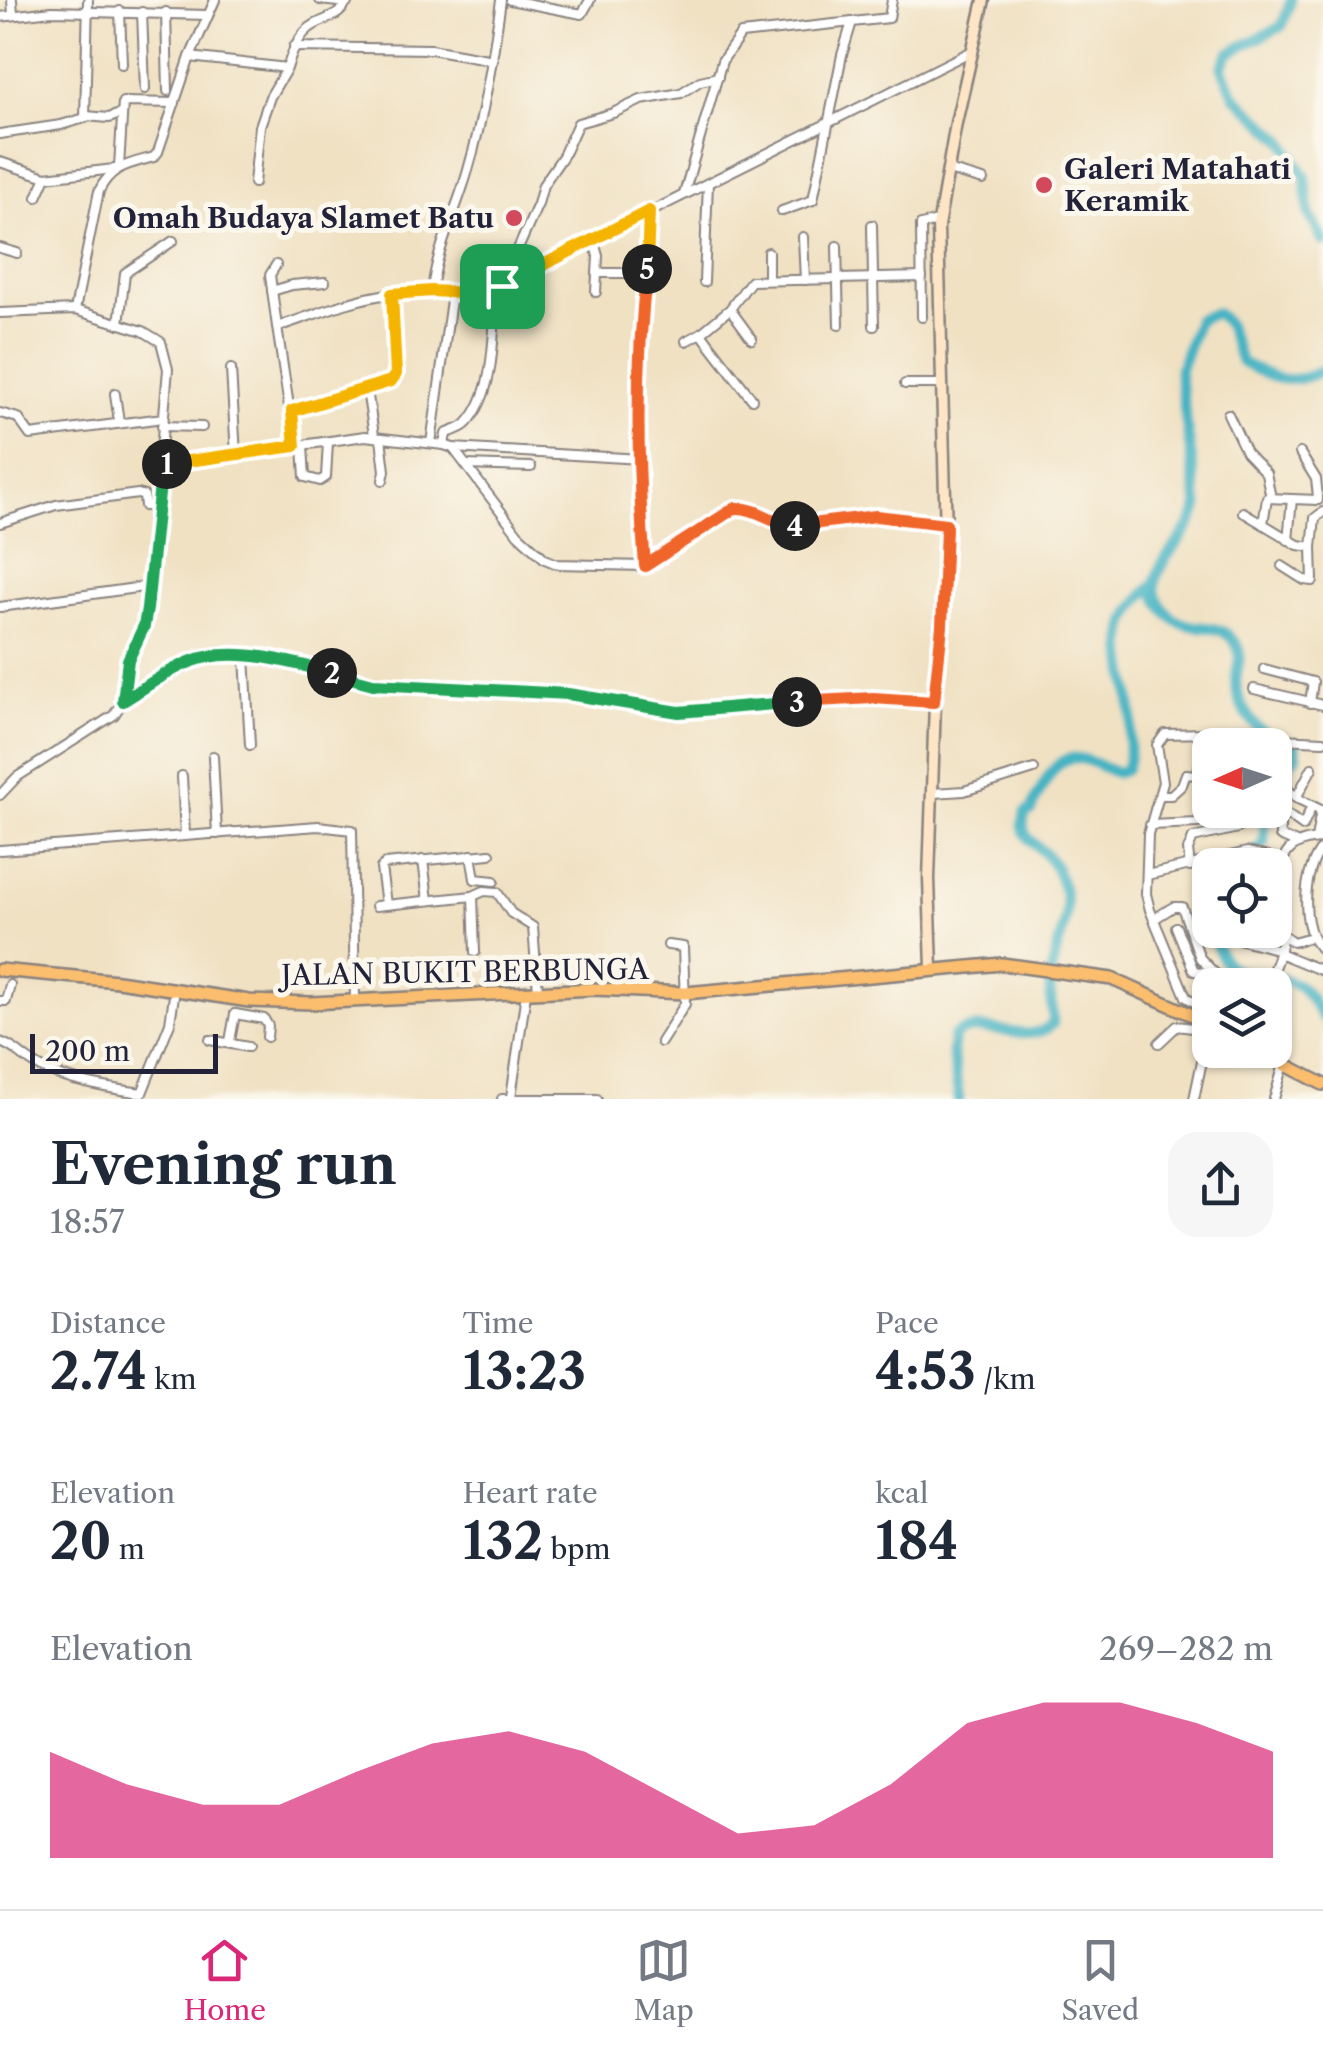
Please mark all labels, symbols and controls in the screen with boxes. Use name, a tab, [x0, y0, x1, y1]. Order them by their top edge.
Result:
place label: Galeri Matahati Keramik	[1064, 152, 1291, 218]
marker: Galeri Matahati Keramik	[1033, 174, 1055, 196]
place label: Omah Budaya Slamet Batu	[113, 201, 494, 235]
marker: Omah Budaya Slamet Batu	[503, 207, 525, 229]
pin	[460, 244, 545, 329]
pin: 5	[622, 244, 672, 294]
text: 5	[639, 252, 655, 286]
icon: arrive	[475, 259, 530, 314]
pin: 1	[142, 439, 192, 489]
text: 1	[161, 447, 173, 481]
pin: 4	[770, 501, 820, 551]
text: 4	[787, 509, 803, 543]
pin: 2	[307, 648, 357, 698]
text: 2	[324, 656, 340, 690]
pin: 3	[772, 677, 822, 727]
text: 3	[789, 685, 805, 719]
north arrow	[1192, 728, 1292, 828]
map controls	[1192, 728, 1292, 1068]
button: locate	[1192, 848, 1292, 948]
street label: JALAN BUKIT BERBUNGA	[277, 952, 650, 992]
button: layers	[1192, 968, 1292, 1068]
scale bar	[30, 1029, 218, 1074]
text: 200 m	[45, 1034, 130, 1068]
text: Evening run	[50, 1131, 397, 1198]
button: share	[1168, 1132, 1273, 1237]
text: 18:57	[50, 1202, 125, 1241]
text: Distance	[50, 1306, 166, 1340]
text: Time	[463, 1306, 533, 1340]
text: Pace	[875, 1306, 939, 1340]
text: 2.74	[50, 1340, 147, 1402]
text: 13:23	[463, 1340, 586, 1402]
text: 4:53	[875, 1340, 976, 1402]
text: km	[147, 1362, 197, 1396]
text: /km	[976, 1362, 1035, 1396]
text: Elevation	[50, 1476, 175, 1510]
text: Heart rate	[463, 1476, 598, 1510]
text: kcal	[875, 1476, 928, 1510]
text: 20	[50, 1510, 111, 1572]
text: 132	[463, 1510, 543, 1572]
text: 184	[875, 1510, 958, 1572]
text: m	[111, 1532, 145, 1566]
text: bpm	[543, 1532, 611, 1566]
text: Elevation	[50, 1629, 193, 1668]
text: 269–282 m	[1099, 1629, 1273, 1668]
tab: Home	[184, 1933, 266, 2027]
tab: Map	[634, 1933, 694, 2027]
tab: Saved	[1061, 1933, 1139, 2027]

